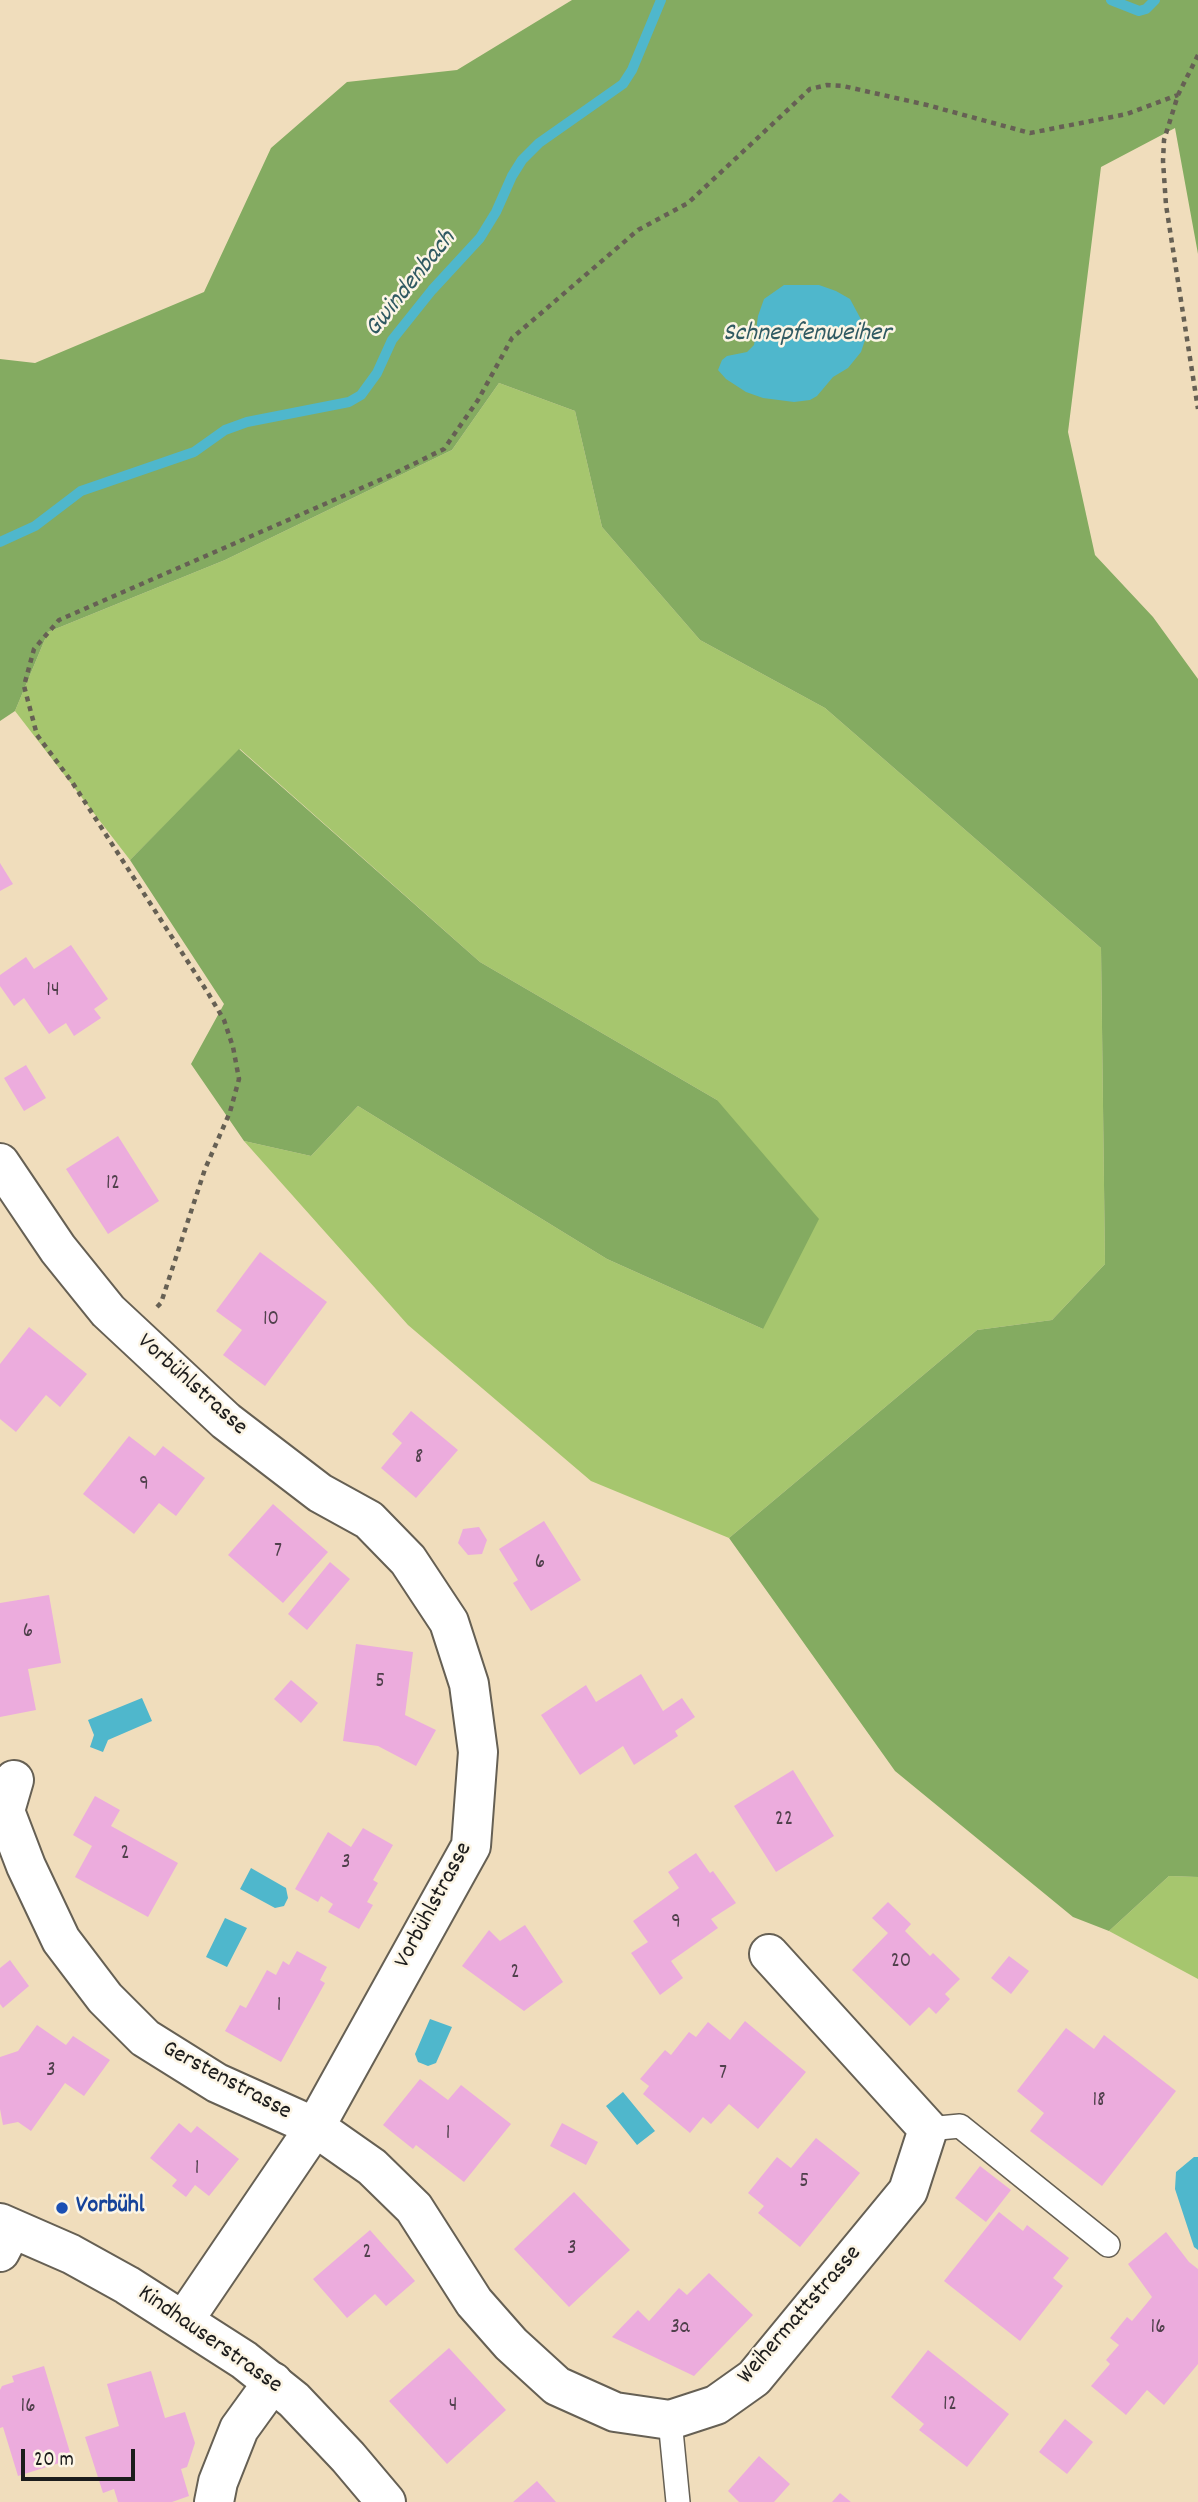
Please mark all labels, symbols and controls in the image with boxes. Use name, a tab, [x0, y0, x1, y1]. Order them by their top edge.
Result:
water label: Gwindenbach	[360, 225, 464, 345]
water label: Schnepfenweiher	[723, 319, 891, 351]
house number: 14	[46, 979, 60, 1005]
house number: 12	[106, 1172, 120, 1198]
house number: 10	[263, 1308, 279, 1334]
street label: Vorbühlstrasse	[130, 1329, 252, 1443]
house number: 8	[415, 1446, 423, 1472]
house number: 9	[139, 1473, 149, 1499]
house number: 7	[274, 1540, 282, 1566]
house number: 6	[535, 1551, 545, 1577]
house number: 6	[23, 1620, 33, 1646]
house number: 5	[375, 1670, 385, 1696]
house number: 22	[775, 1808, 793, 1834]
street label: Vorbühlstrasse	[390, 1838, 480, 1974]
house number: 2	[120, 1842, 130, 1868]
house number: 3	[341, 1851, 351, 1877]
house number: 9	[671, 1911, 681, 1937]
house number: 20	[891, 1950, 911, 1976]
house number: 2	[510, 1961, 520, 1987]
house number: 1	[277, 1994, 281, 2020]
street label: Gerstenstrasse	[157, 2036, 295, 2128]
house number: 3	[46, 2059, 56, 2085]
house number: 7	[719, 2062, 727, 2088]
house number: 18	[1092, 2089, 1106, 2115]
house number: 1	[446, 2122, 450, 2148]
house number: 1	[195, 2157, 199, 2183]
house number: 5	[799, 2170, 809, 2196]
place label: Vorbühl	[76, 2194, 145, 2222]
marker: Vorbühl	[54, 2200, 70, 2216]
house number: 3	[567, 2237, 577, 2263]
house number: 2	[362, 2241, 372, 2267]
street label: Weihermattstrasse	[733, 2241, 869, 2391]
street label: Kindhauserstrasse	[131, 2280, 287, 2402]
house number: 3a	[670, 2316, 690, 2342]
house number: 16	[1151, 2316, 1165, 2342]
house number: 12	[943, 2393, 957, 2419]
house number: 4	[449, 2394, 457, 2420]
house number: 16	[21, 2395, 35, 2421]
scale bar	[24, 2436, 138, 2480]
text: 20 m	[34, 2446, 74, 2476]

